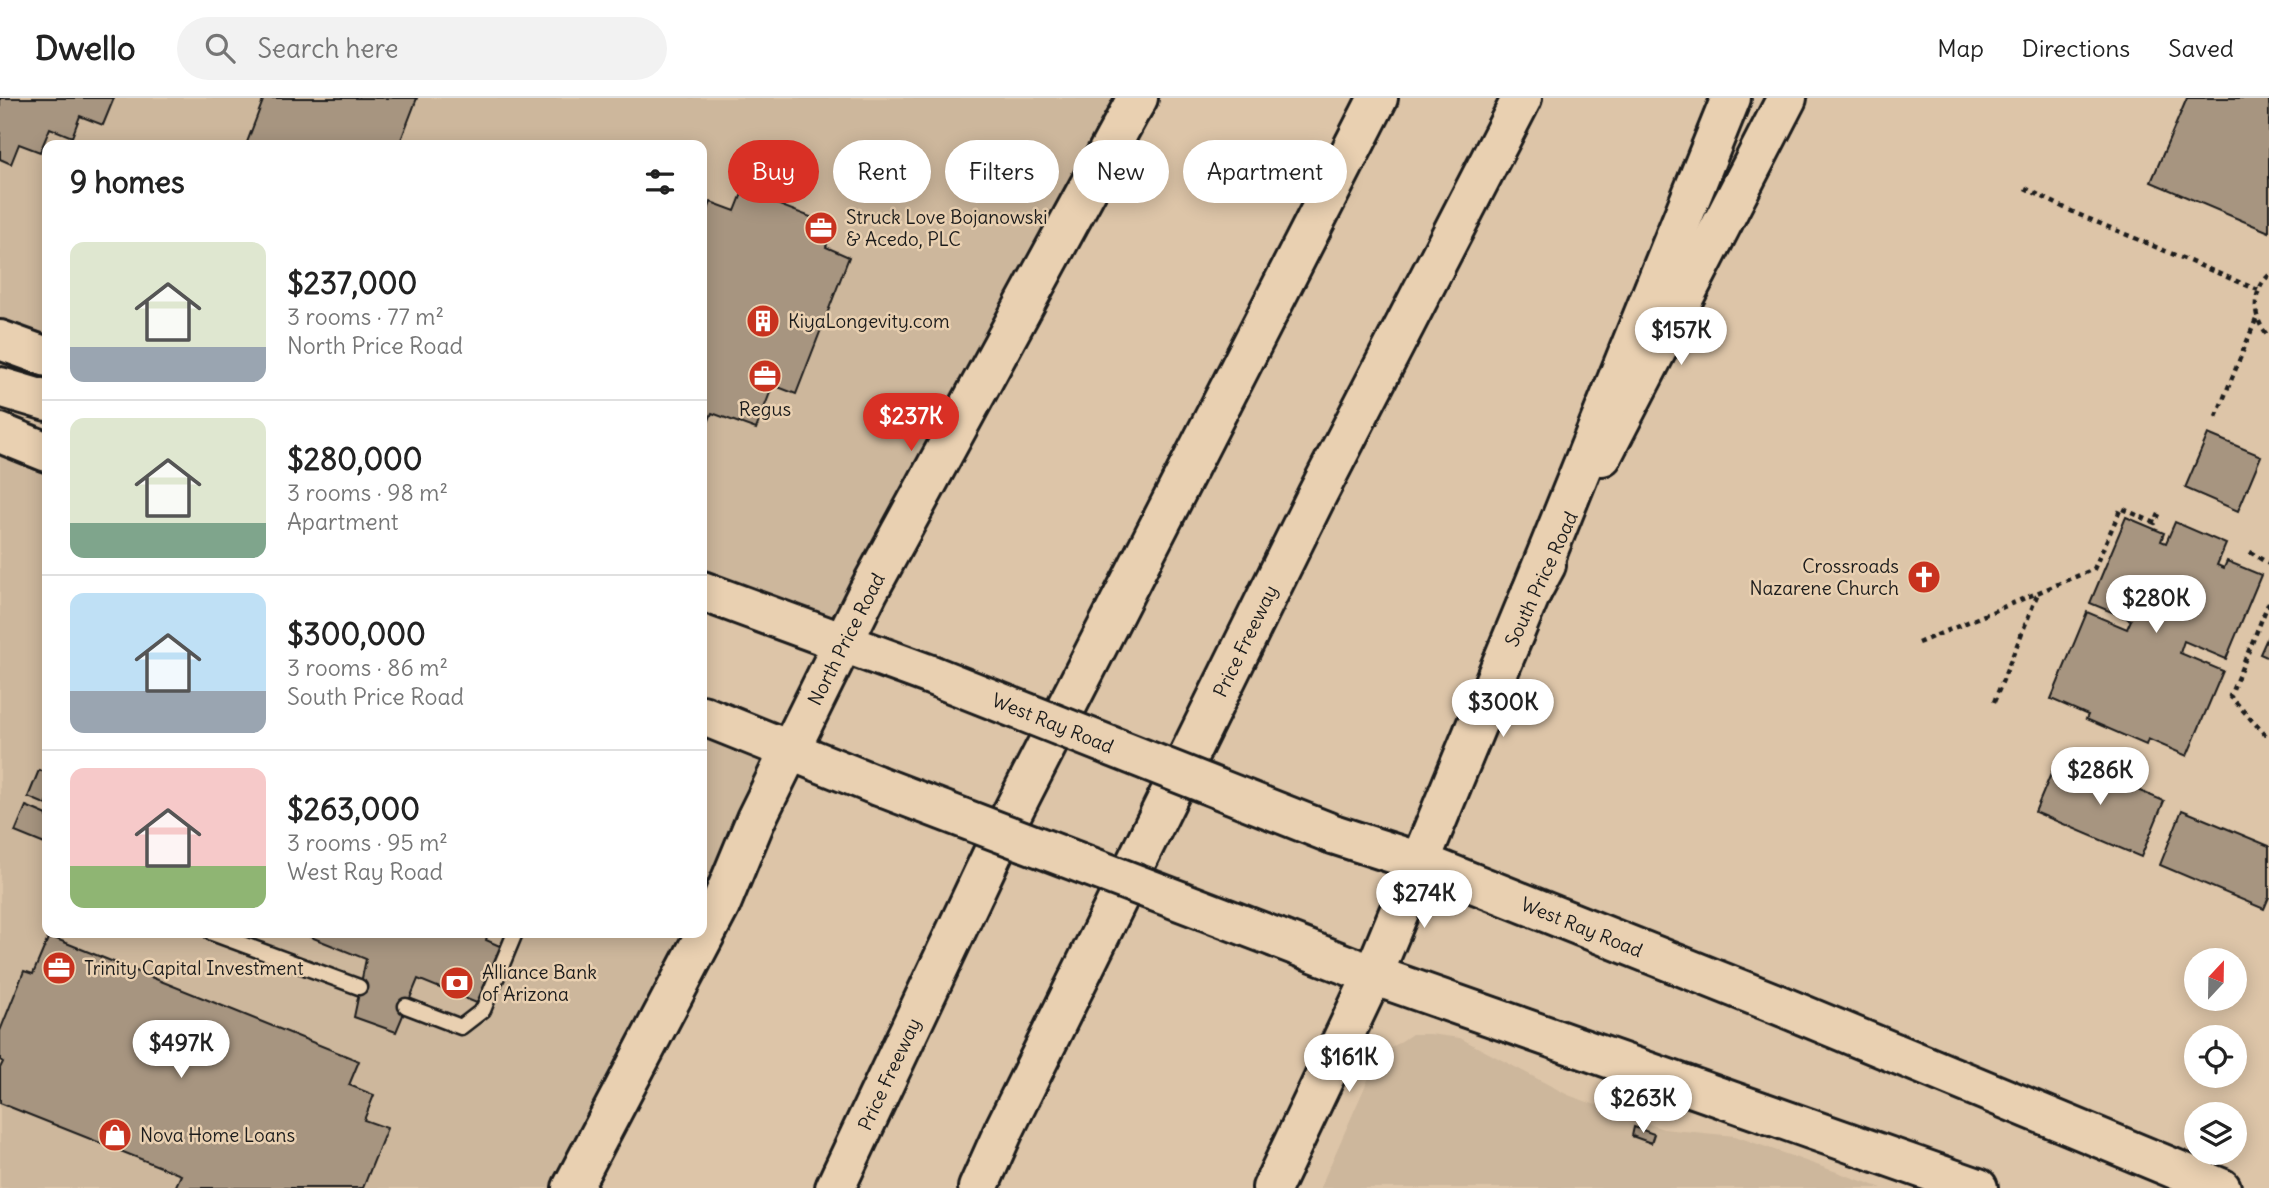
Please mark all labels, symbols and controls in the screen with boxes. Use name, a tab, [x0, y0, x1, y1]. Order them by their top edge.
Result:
search box	[177, 17, 667, 80]
text: Dwello	[35, 27, 135, 69]
icon: search	[201, 29, 239, 67]
text: Search here	[257, 32, 398, 65]
text: Map	[1937, 33, 1984, 63]
text: Directions	[2022, 33, 2130, 63]
text: Saved	[2168, 33, 2234, 63]
chip: Buy	[728, 140, 819, 203]
chip: Rent	[833, 140, 931, 203]
chip: Filters	[945, 140, 1059, 203]
chip: New	[1073, 140, 1169, 203]
chip: Apartment	[1183, 140, 1347, 203]
text: 9 homes	[70, 163, 185, 201]
icon: filters	[641, 163, 679, 201]
place label: Struck Love Bojanowski & Acedo, PLC	[846, 205, 1047, 251]
office icon: Struck Love Bojanowski & Acedo, PLC	[802, 209, 840, 247]
text: $237,000	[287, 264, 417, 302]
icon: home	[126, 270, 210, 354]
text: 3 rooms · 77 m²	[287, 302, 444, 331]
building icon: KiyaLongevity.com	[744, 302, 782, 340]
pin: $157K	[1632, 308, 1730, 367]
place label: KiyaLongevity.com	[788, 309, 950, 333]
text: $157K	[1651, 315, 1711, 344]
text: North Price Road	[287, 331, 463, 360]
office icon: Regus	[746, 357, 784, 395]
pin: $237K	[862, 394, 960, 453]
place label: Regus	[739, 397, 791, 421]
text: $237K	[879, 401, 943, 430]
text: $280,000	[287, 440, 423, 478]
icon: home	[126, 446, 210, 530]
text: 3 rooms · 98 m²	[287, 478, 448, 507]
text: Apartment	[287, 507, 399, 536]
street label: South Price Road	[1499, 508, 1583, 650]
place label: Crossroads Nazarene Church	[1750, 554, 1899, 600]
church icon: Crossroads Nazarene Church	[1905, 558, 1943, 596]
street label: North Price Road	[802, 569, 890, 709]
pin: $280K	[2107, 575, 2205, 635]
street label: Price Freeway	[1208, 581, 1282, 701]
text: $280K	[2122, 583, 2190, 612]
text: $300,000	[287, 615, 426, 653]
icon: home	[126, 621, 210, 705]
text: 3 rooms · 86 m²	[287, 653, 448, 682]
pin: $300K	[1454, 680, 1552, 739]
text: South Price Road	[287, 682, 464, 711]
text: $300K	[1468, 687, 1538, 716]
street label: West Ray Road	[989, 688, 1117, 758]
pin: $286K	[2051, 748, 2149, 807]
text: $286K	[2067, 755, 2133, 784]
text: $263,000	[287, 790, 420, 828]
icon: home	[126, 796, 210, 880]
text: 3 rooms · 95 m²	[287, 828, 448, 857]
text: West Ray Road	[287, 857, 443, 886]
pin: $274K	[1375, 870, 1473, 930]
text: $274K	[1392, 878, 1456, 907]
street label: West Ray Road	[1518, 892, 1646, 962]
north arrow	[2184, 948, 2247, 1012]
map controls	[2184, 948, 2247, 1165]
office icon: Trinity Capital Investment	[40, 949, 78, 987]
place label: Trinity Capital Investment	[84, 956, 304, 980]
place label: Alliance Bank of Arizona	[482, 960, 597, 1006]
bank icon: Alliance Bank of Arizona	[438, 964, 476, 1002]
street label: Price Freeway	[852, 1014, 926, 1134]
pin: $497K	[132, 1020, 230, 1080]
button: locate	[2184, 1025, 2247, 1088]
text: $497K	[149, 1028, 213, 1057]
pin: $161K	[1300, 1034, 1398, 1094]
text: $161K	[1320, 1042, 1378, 1071]
pin: $263K	[1594, 1076, 1692, 1135]
text: $263K	[1610, 1083, 1676, 1112]
button: layers	[2184, 1102, 2247, 1165]
shop icon: Nova Home Loans	[96, 1116, 134, 1154]
place label: Nova Home Loans	[140, 1123, 295, 1147]

